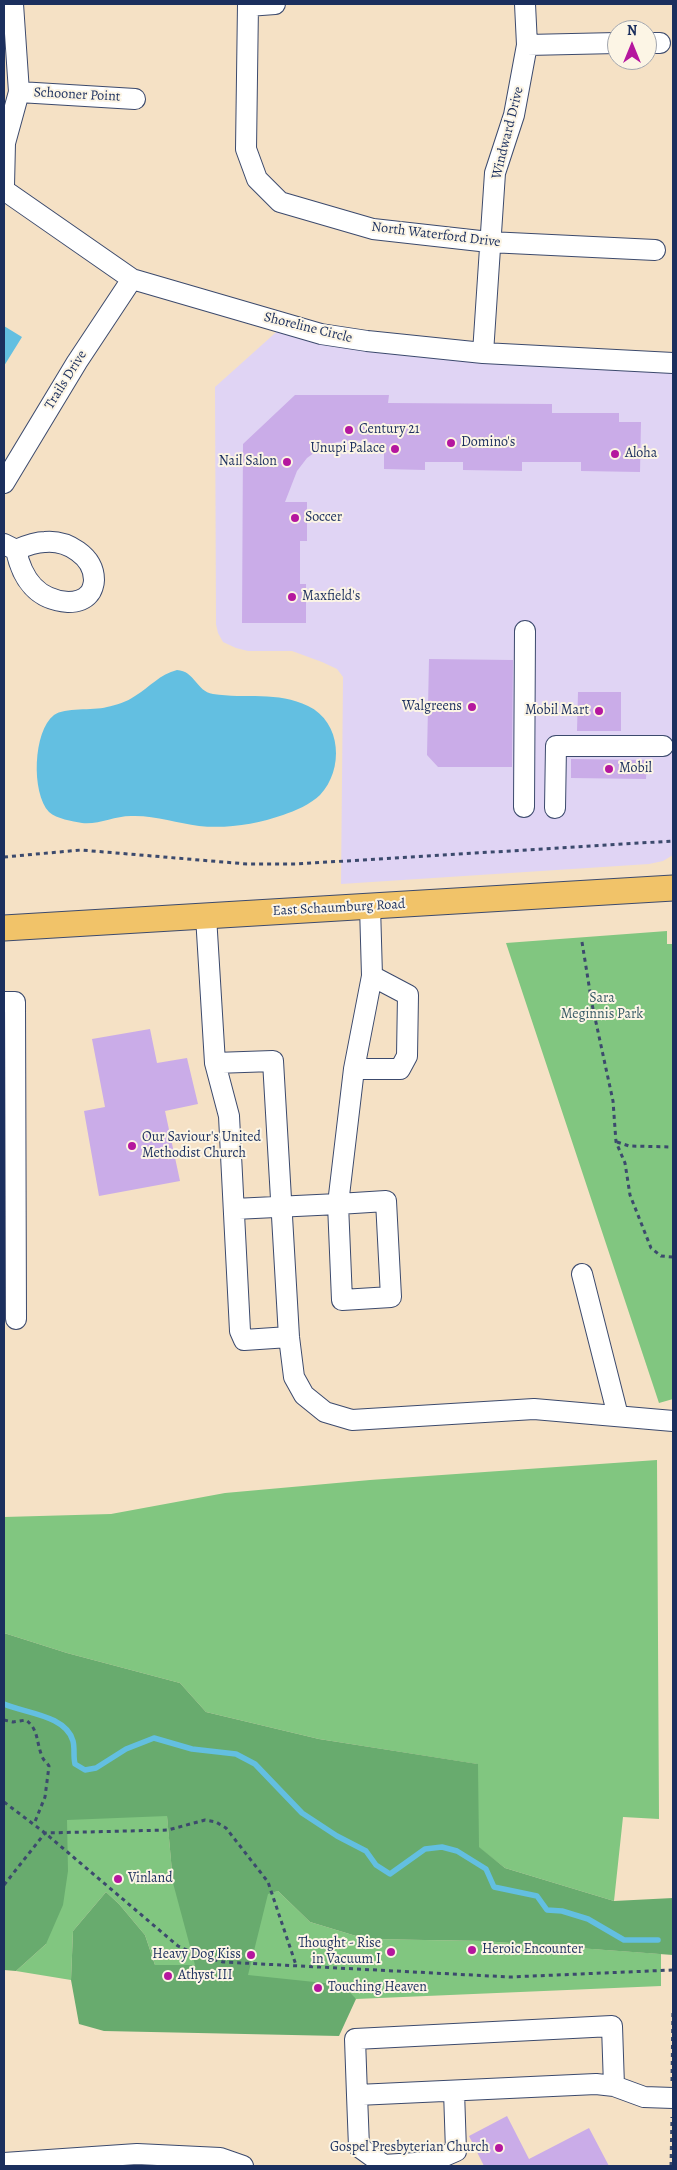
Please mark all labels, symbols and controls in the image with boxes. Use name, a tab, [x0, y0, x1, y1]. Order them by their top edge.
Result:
north arrow	[607, 20, 657, 70]
text: N	[627, 21, 637, 40]
street label: Schooner Point	[33, 84, 121, 106]
street label: Windward Drive	[488, 85, 528, 181]
street label: North Waterford Drive	[370, 219, 502, 251]
street label: Shoreline Circle	[262, 309, 354, 347]
street label: Trails Drive	[41, 347, 91, 413]
place label: Century 21	[359, 422, 420, 438]
marker: Century 21	[343, 424, 355, 436]
place label: Domino's	[461, 435, 515, 451]
marker: Domino's	[445, 437, 457, 449]
place label: Unupi Palace	[310, 441, 385, 457]
marker: Unupi Palace	[389, 443, 401, 455]
place label: Aloha	[625, 446, 657, 462]
marker: Aloha	[609, 448, 621, 460]
place label: Nail Salon	[219, 454, 277, 470]
marker: Nail Salon	[281, 456, 293, 468]
place label: Soccer	[305, 510, 342, 526]
marker: Soccer	[289, 512, 301, 524]
place label: Maxfield's	[302, 589, 360, 605]
marker: Maxfield's	[286, 591, 298, 603]
place label: Walgreens	[402, 699, 462, 715]
marker: Walgreens	[466, 701, 478, 713]
place label: Mobil Mart	[525, 703, 589, 719]
marker: Mobil Mart	[593, 705, 605, 717]
place label: Mobil	[619, 761, 652, 777]
marker: Mobil	[603, 763, 615, 775]
street label: East Schaumburg Road	[272, 896, 406, 920]
park label: Sara Meginnis Park	[561, 991, 643, 1024]
place label: Our Saviour's United Methodist Church	[142, 1130, 261, 1162]
marker: Our Saviour's United Methodist Church	[126, 1140, 138, 1152]
place label: Vinland	[128, 1871, 173, 1887]
marker: Vinland	[112, 1873, 124, 1885]
place label: Thought - Rise in Vacuum I	[298, 1936, 381, 1968]
place label: Heroic Encounter	[482, 1942, 583, 1958]
marker: Heroic Encounter	[466, 1944, 478, 1956]
marker: Thought - Rise in Vacuum I	[385, 1946, 397, 1958]
place label: Heavy Dog Kiss	[152, 1947, 241, 1963]
marker: Heavy Dog Kiss	[245, 1949, 257, 1961]
place label: Athyst III	[178, 1968, 232, 1984]
marker: Athyst III	[162, 1970, 174, 1982]
place label: Touching Heaven	[328, 1980, 427, 1996]
marker: Touching Heaven	[312, 1982, 324, 1994]
place label: Gospel Presbyterian Church	[330, 2140, 489, 2156]
marker: Gospel Presbyterian Church	[493, 2142, 505, 2154]

